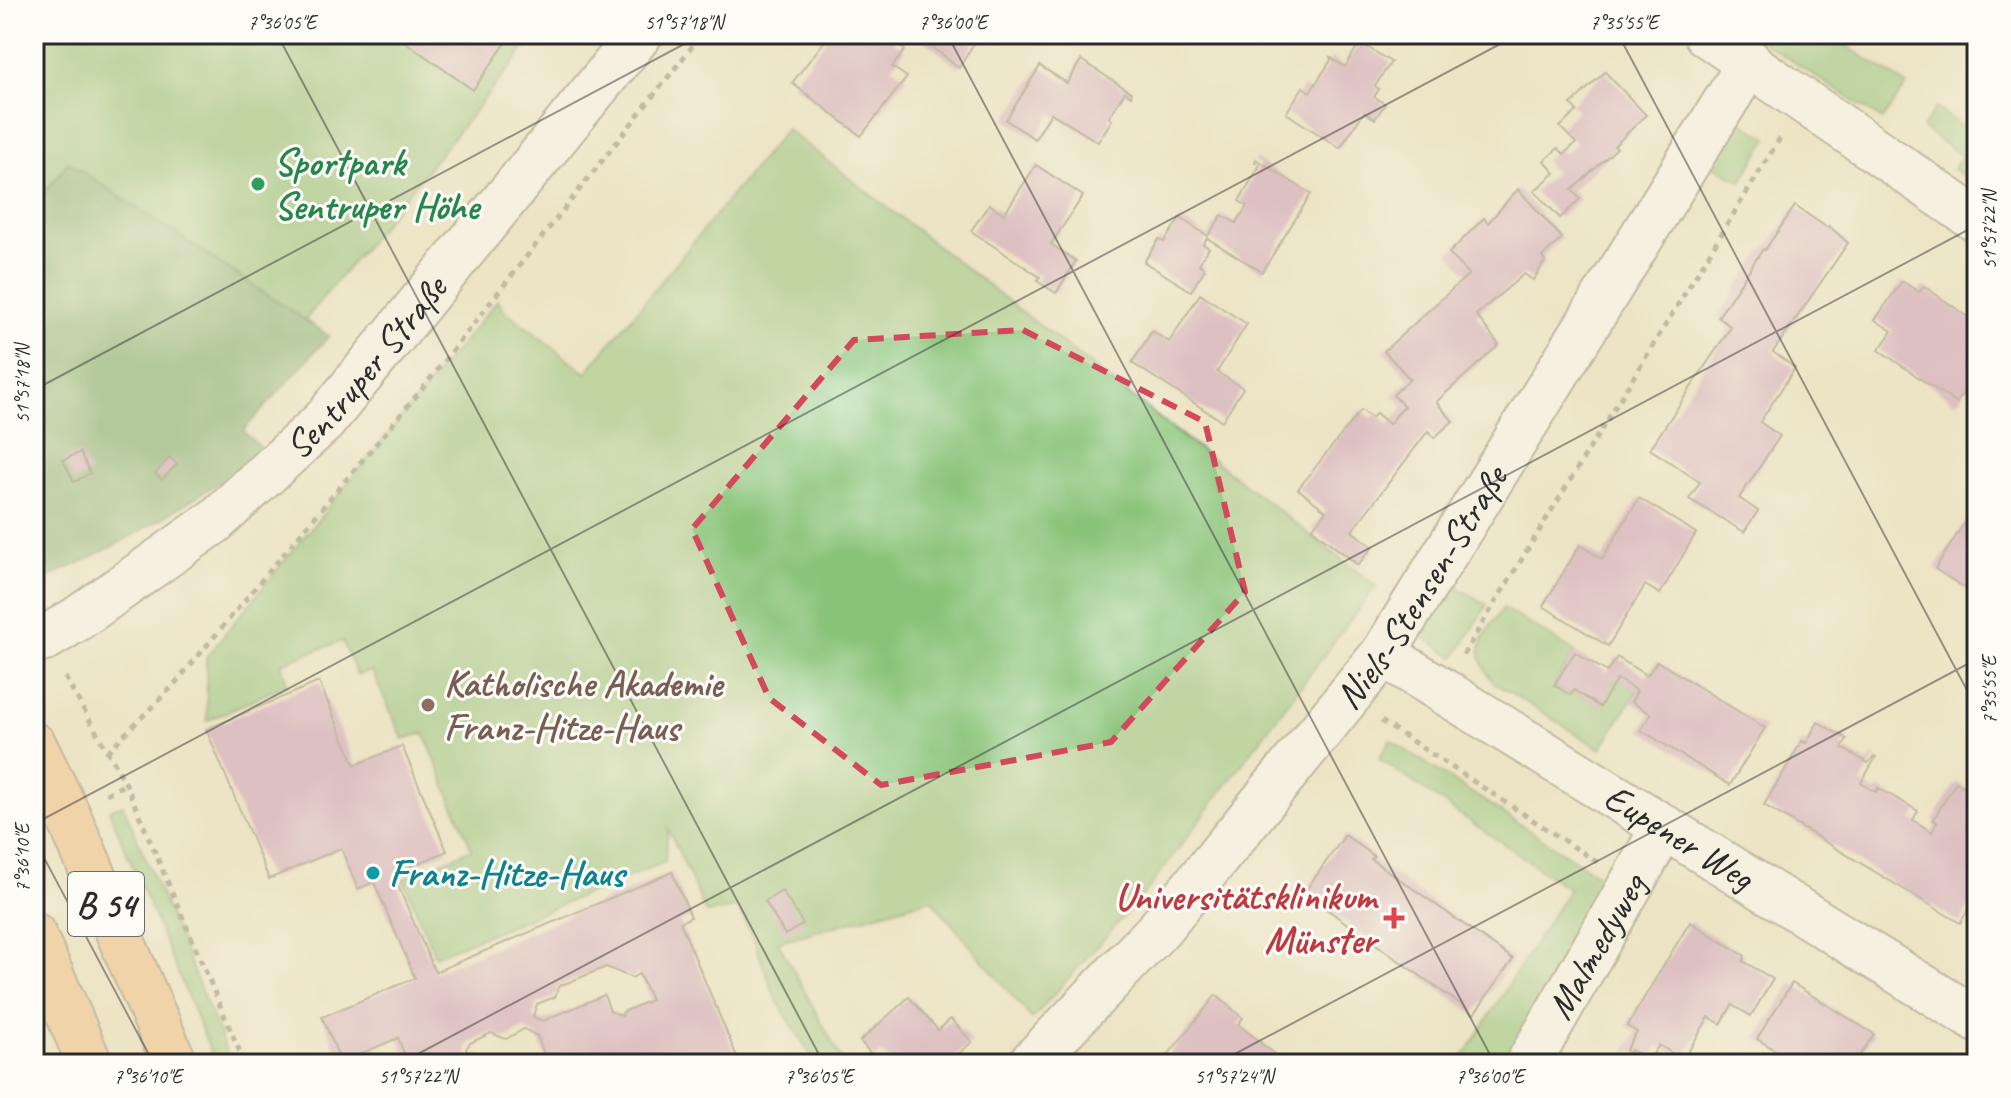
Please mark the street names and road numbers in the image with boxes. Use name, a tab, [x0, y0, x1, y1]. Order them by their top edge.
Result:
street label: Sentruper Straße	[275, 264, 459, 469]
street label: Niels-Stensen-Straße	[1325, 455, 1519, 719]
street label: Eupener Weg	[1596, 773, 1764, 902]
street label: Malmedyweg	[1536, 863, 1657, 1027]
road number: B 54	[68, 872, 144, 936]

